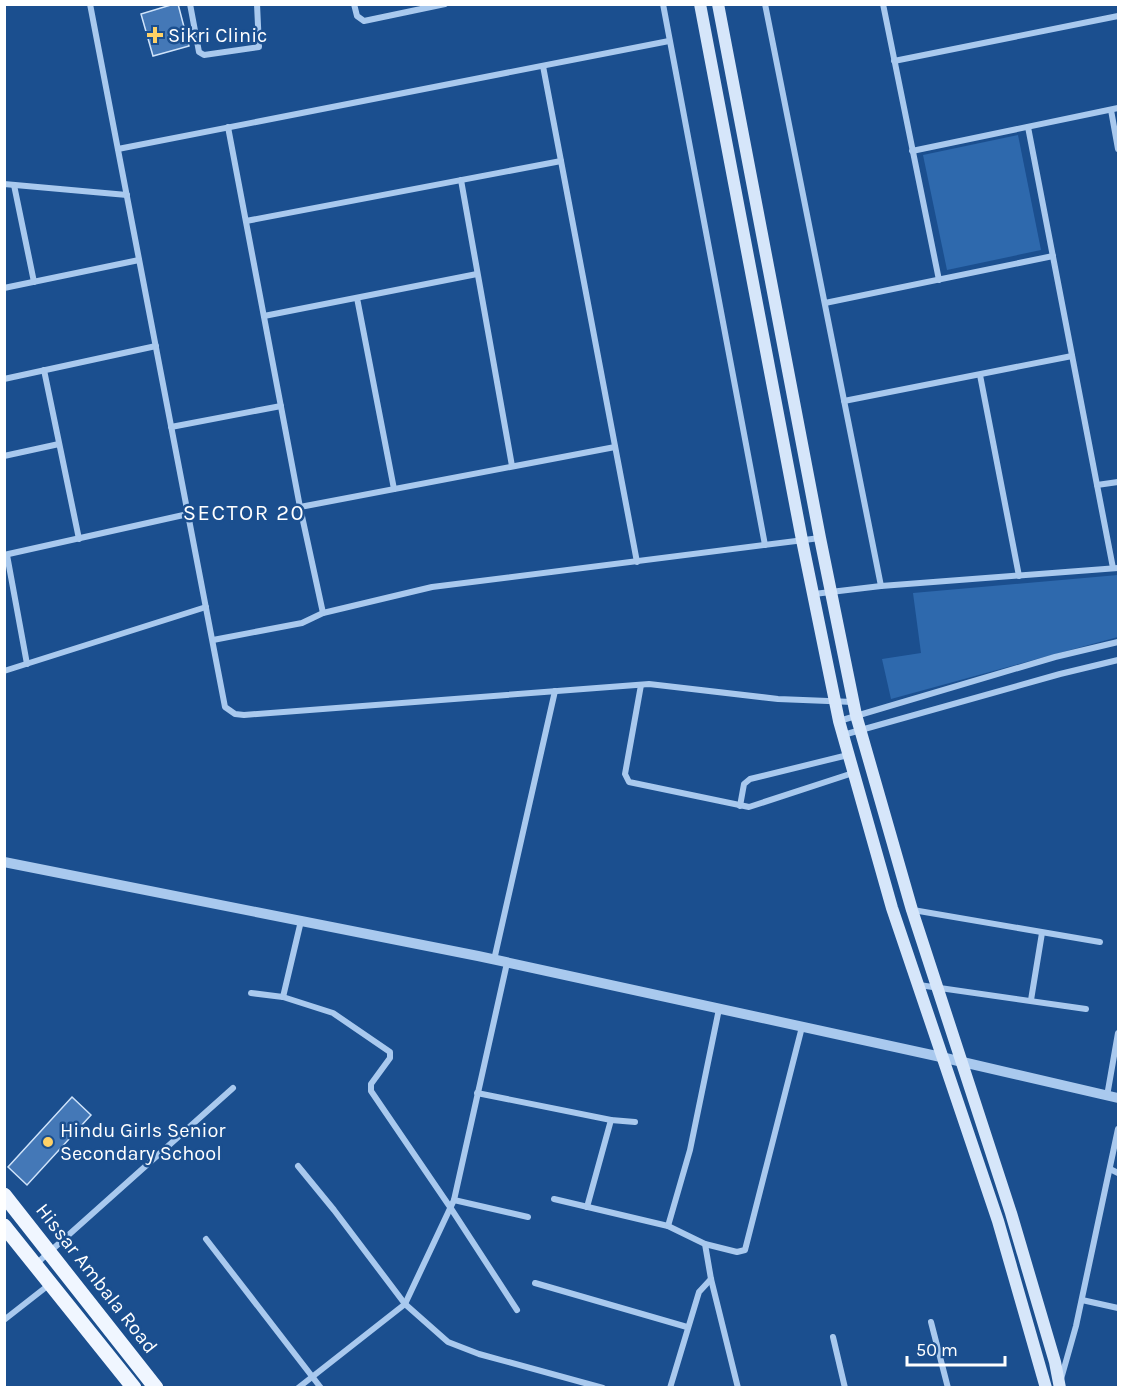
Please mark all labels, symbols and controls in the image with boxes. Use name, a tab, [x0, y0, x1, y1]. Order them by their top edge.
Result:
place label: Sikri Clinic	[168, 24, 267, 47]
marker: Sikri Clinic	[146, 26, 164, 44]
district label: SECTOR 20	[183, 500, 305, 526]
place label: Hindu Girls Senior Secondary School	[60, 1119, 226, 1165]
marker: Hindu Girls Senior Secondary School	[41, 1135, 55, 1149]
street label: Hissar Ambala Road	[31, 1199, 162, 1358]
scale bar	[907, 1329, 1004, 1367]
text: 50 m	[916, 1339, 958, 1361]

